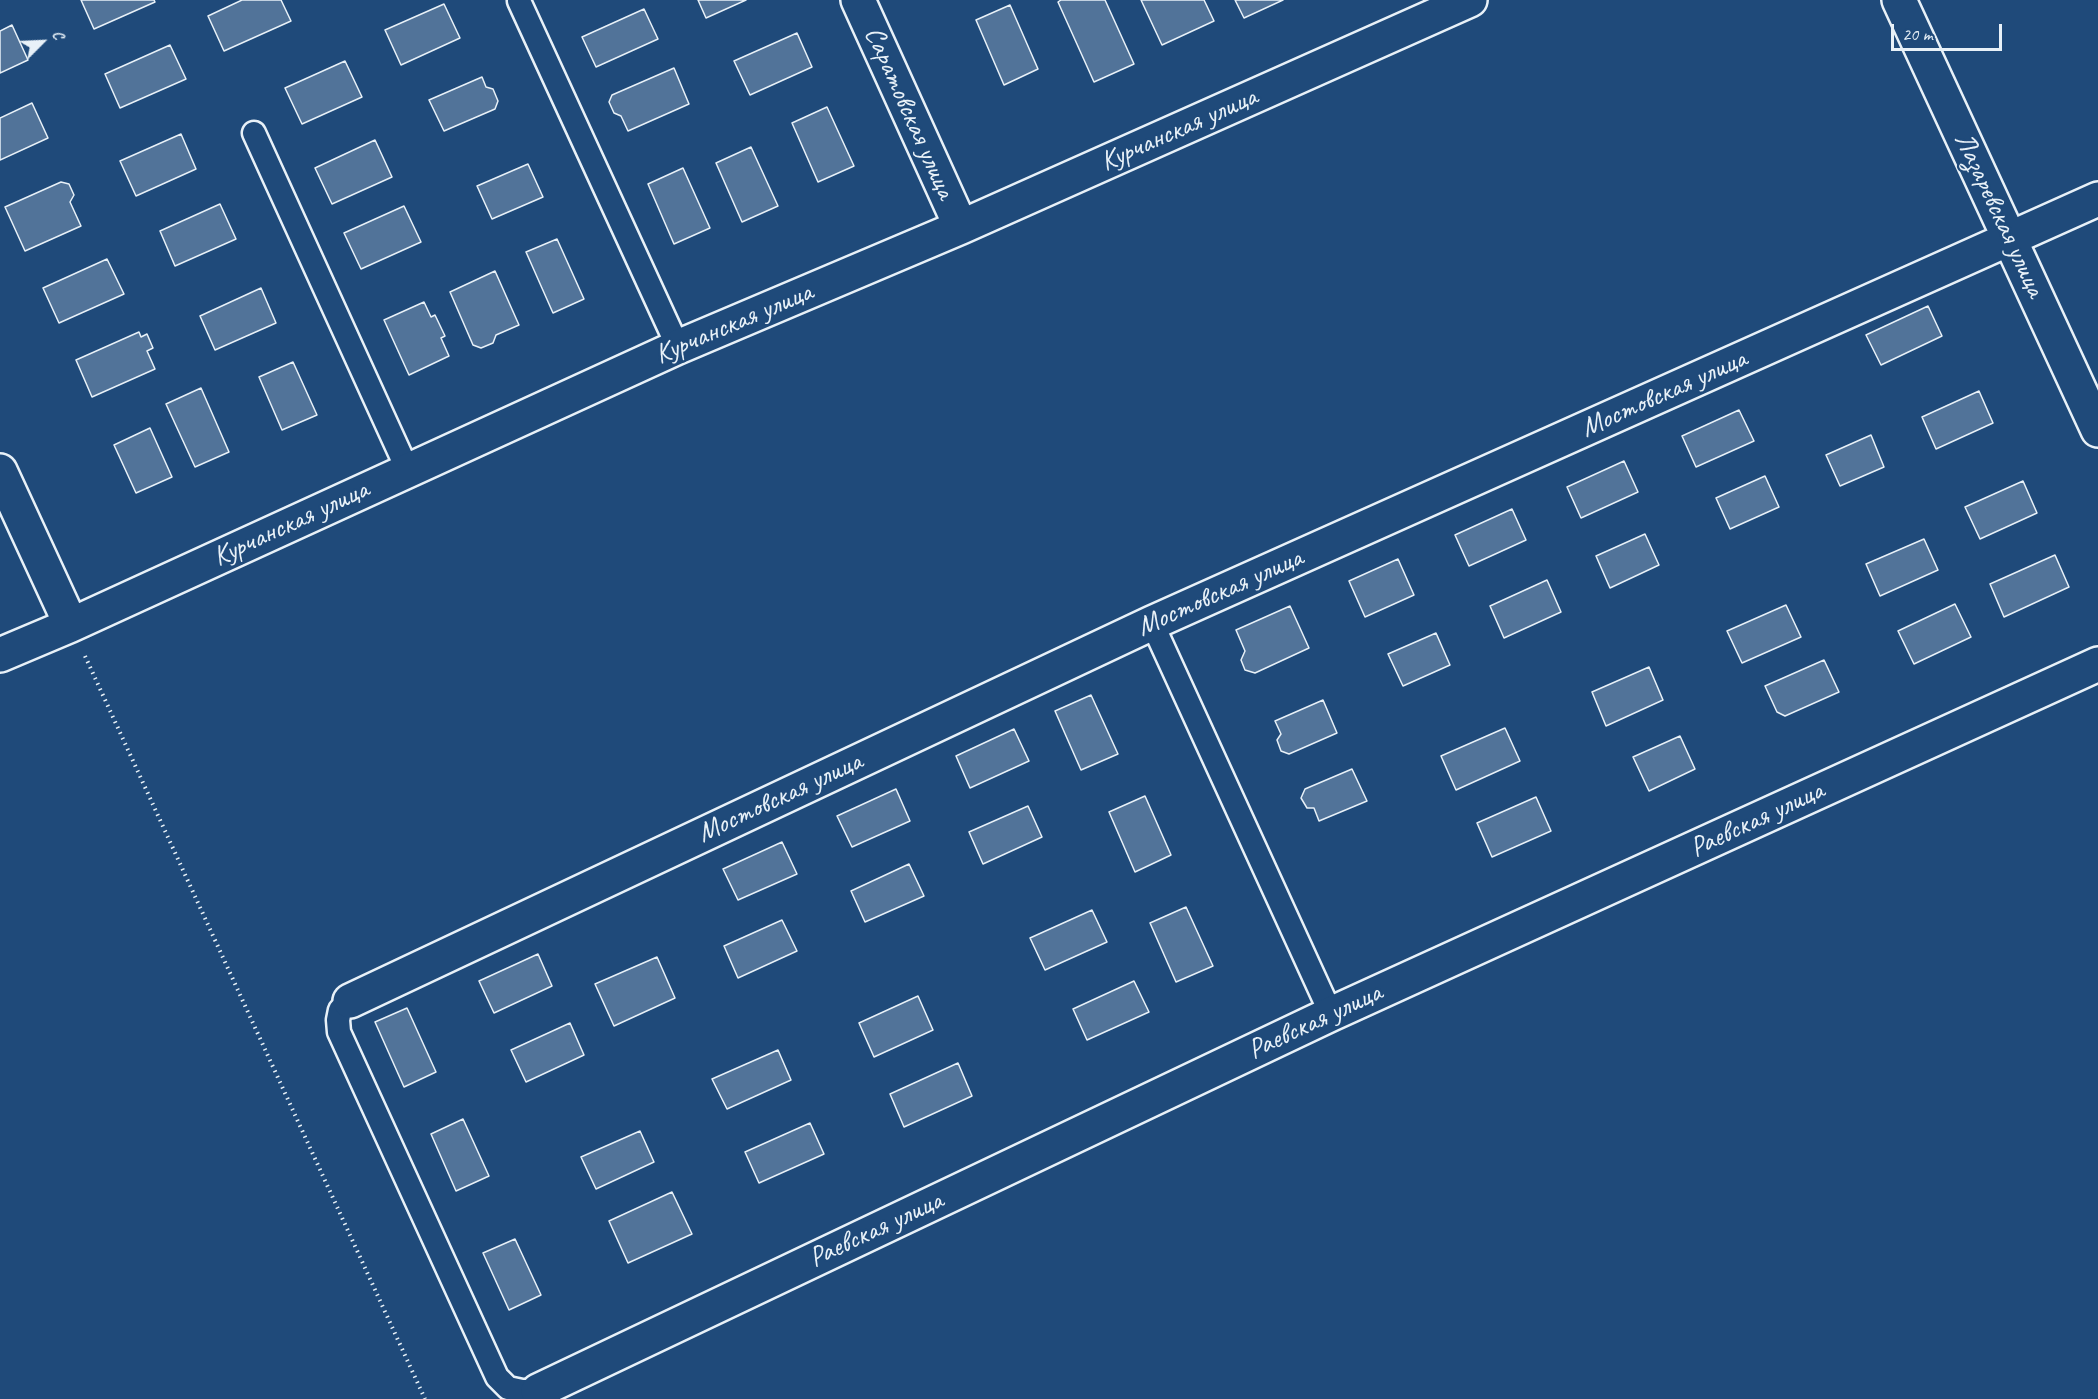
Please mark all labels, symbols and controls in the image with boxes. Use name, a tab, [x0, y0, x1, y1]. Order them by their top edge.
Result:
north arrow	[12, 12, 72, 72]
scale bar	[1894, 12, 2005, 50]
street label: Саратовская улица	[856, 22, 962, 204]
text: 20 m	[1902, 23, 1933, 45]
text: С	[48, 27, 69, 42]
street label: Курчанская улица	[1096, 81, 1262, 179]
street label: Лазаревская улица	[1946, 127, 2052, 303]
street label: Курчанская улица	[650, 276, 818, 372]
street label: Мостовская улица	[1576, 342, 1752, 446]
street label: Курчанская улица	[208, 473, 374, 575]
street label: Мостовская улица	[1132, 541, 1308, 645]
street label: Мостовская улица	[692, 745, 868, 851]
street label: Раевская улица	[1685, 774, 1829, 866]
street label: Раевская улица	[1243, 976, 1387, 1068]
street label: Раевская улица	[804, 1184, 948, 1276]

